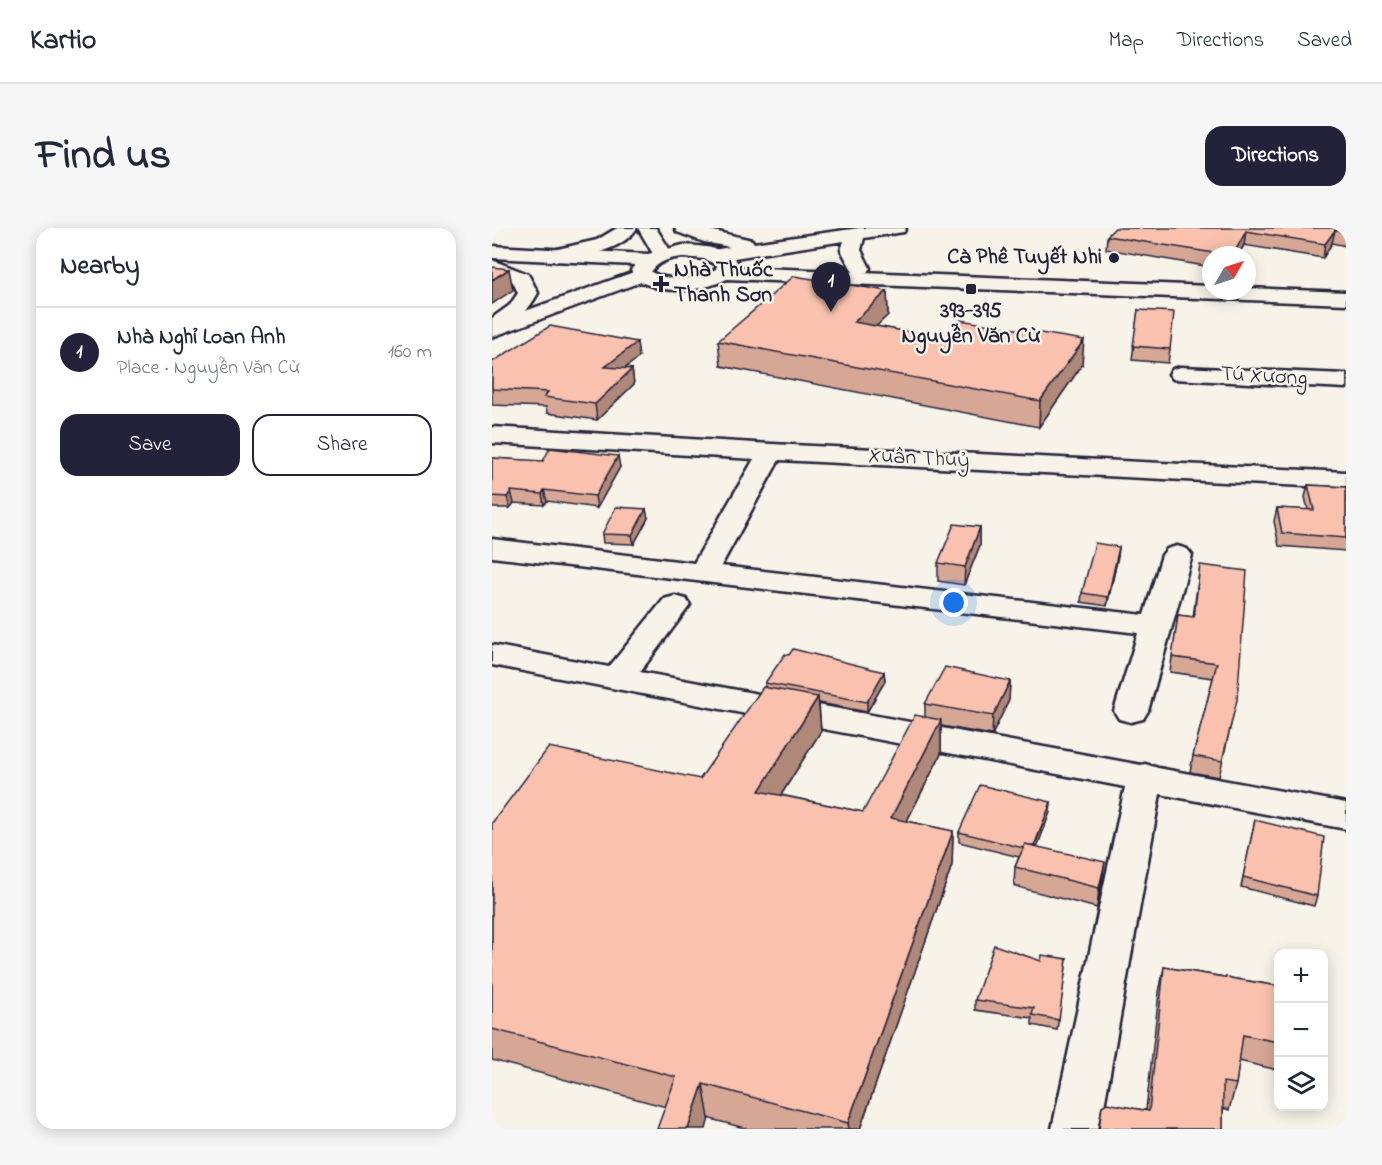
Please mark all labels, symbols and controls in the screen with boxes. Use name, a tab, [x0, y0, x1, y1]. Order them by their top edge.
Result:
text: Kartio	[30, 21, 96, 62]
text: Map	[1108, 26, 1144, 56]
text: Directions	[1177, 26, 1264, 56]
text: Saved	[1297, 26, 1352, 56]
text: Find us	[36, 126, 171, 187]
button: Directions	[1205, 126, 1346, 186]
place label: Cà Phê Tuyết Nhi	[947, 242, 1102, 275]
north arrow	[1202, 246, 1256, 300]
text: Nearby	[60, 248, 139, 286]
marker: Cà Phê Tuyết Nhi	[1107, 251, 1121, 265]
place label: Nhà Thuốc Thanh Sơn	[674, 255, 774, 312]
pin: 1	[812, 262, 850, 312]
marker: Nhà Thuốc Thanh Sơn	[652, 275, 670, 293]
marker: 393-395 Nguyễn Văn Cừ	[964, 282, 978, 296]
place label: 393-395 Nguyễn Văn Cừ	[902, 296, 1041, 354]
text: Nhà Nghỉ Loan Anh	[117, 322, 285, 354]
text: 1	[76, 338, 83, 367]
text: 160 m	[388, 338, 432, 367]
text: Place · Nguyễn Văn Cừ	[117, 354, 300, 383]
street label: Tú Xương	[1220, 359, 1308, 396]
button: Save	[60, 414, 240, 476]
button: Share	[252, 414, 432, 476]
street label: Xuân Thuỷ	[868, 440, 970, 479]
your location	[939, 588, 968, 617]
map controls	[1274, 949, 1328, 1111]
button: +	[1274, 949, 1328, 1003]
button: −	[1274, 1003, 1328, 1057]
button: layers	[1274, 1057, 1328, 1111]

